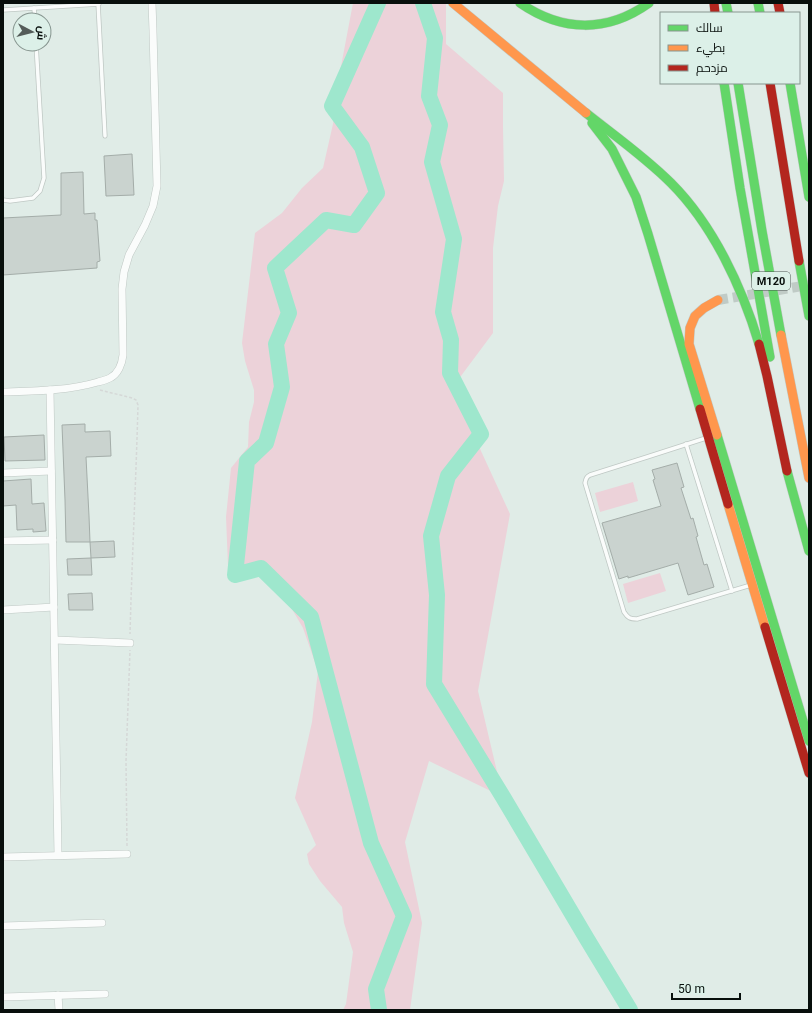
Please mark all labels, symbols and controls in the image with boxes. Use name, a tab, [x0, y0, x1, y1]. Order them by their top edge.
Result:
north arrow	[12, 12, 52, 52]
legend	[660, 12, 800, 84]
text: سالك	[696, 21, 723, 35]
text: ش	[34, 25, 49, 41]
text: بطيء	[696, 41, 725, 58]
text: مزدحم	[696, 61, 728, 76]
road number: M120	[752, 272, 790, 290]
scale bar	[672, 975, 740, 1001]
text: 50 m	[678, 982, 705, 996]

